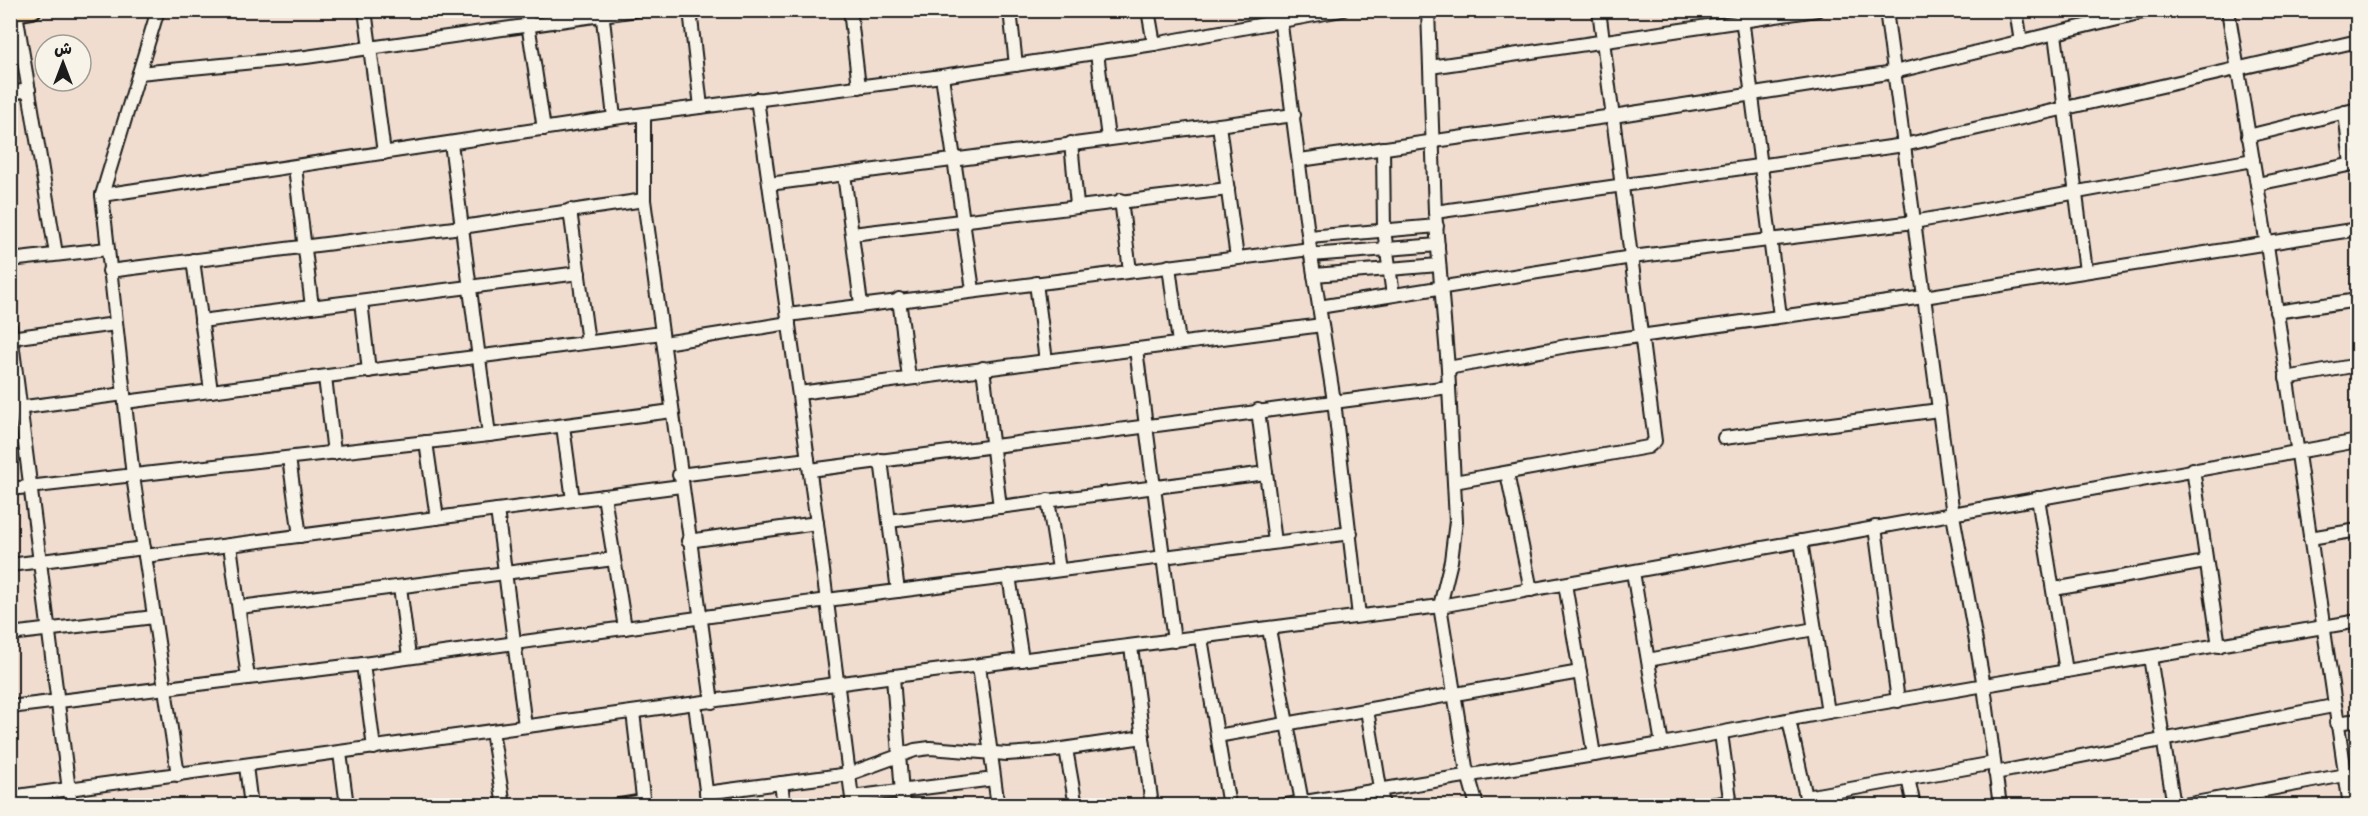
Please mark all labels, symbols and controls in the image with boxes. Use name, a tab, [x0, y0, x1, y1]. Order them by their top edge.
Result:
north arrow	[33, 33, 93, 93]
text: ش	[54, 37, 72, 59]

